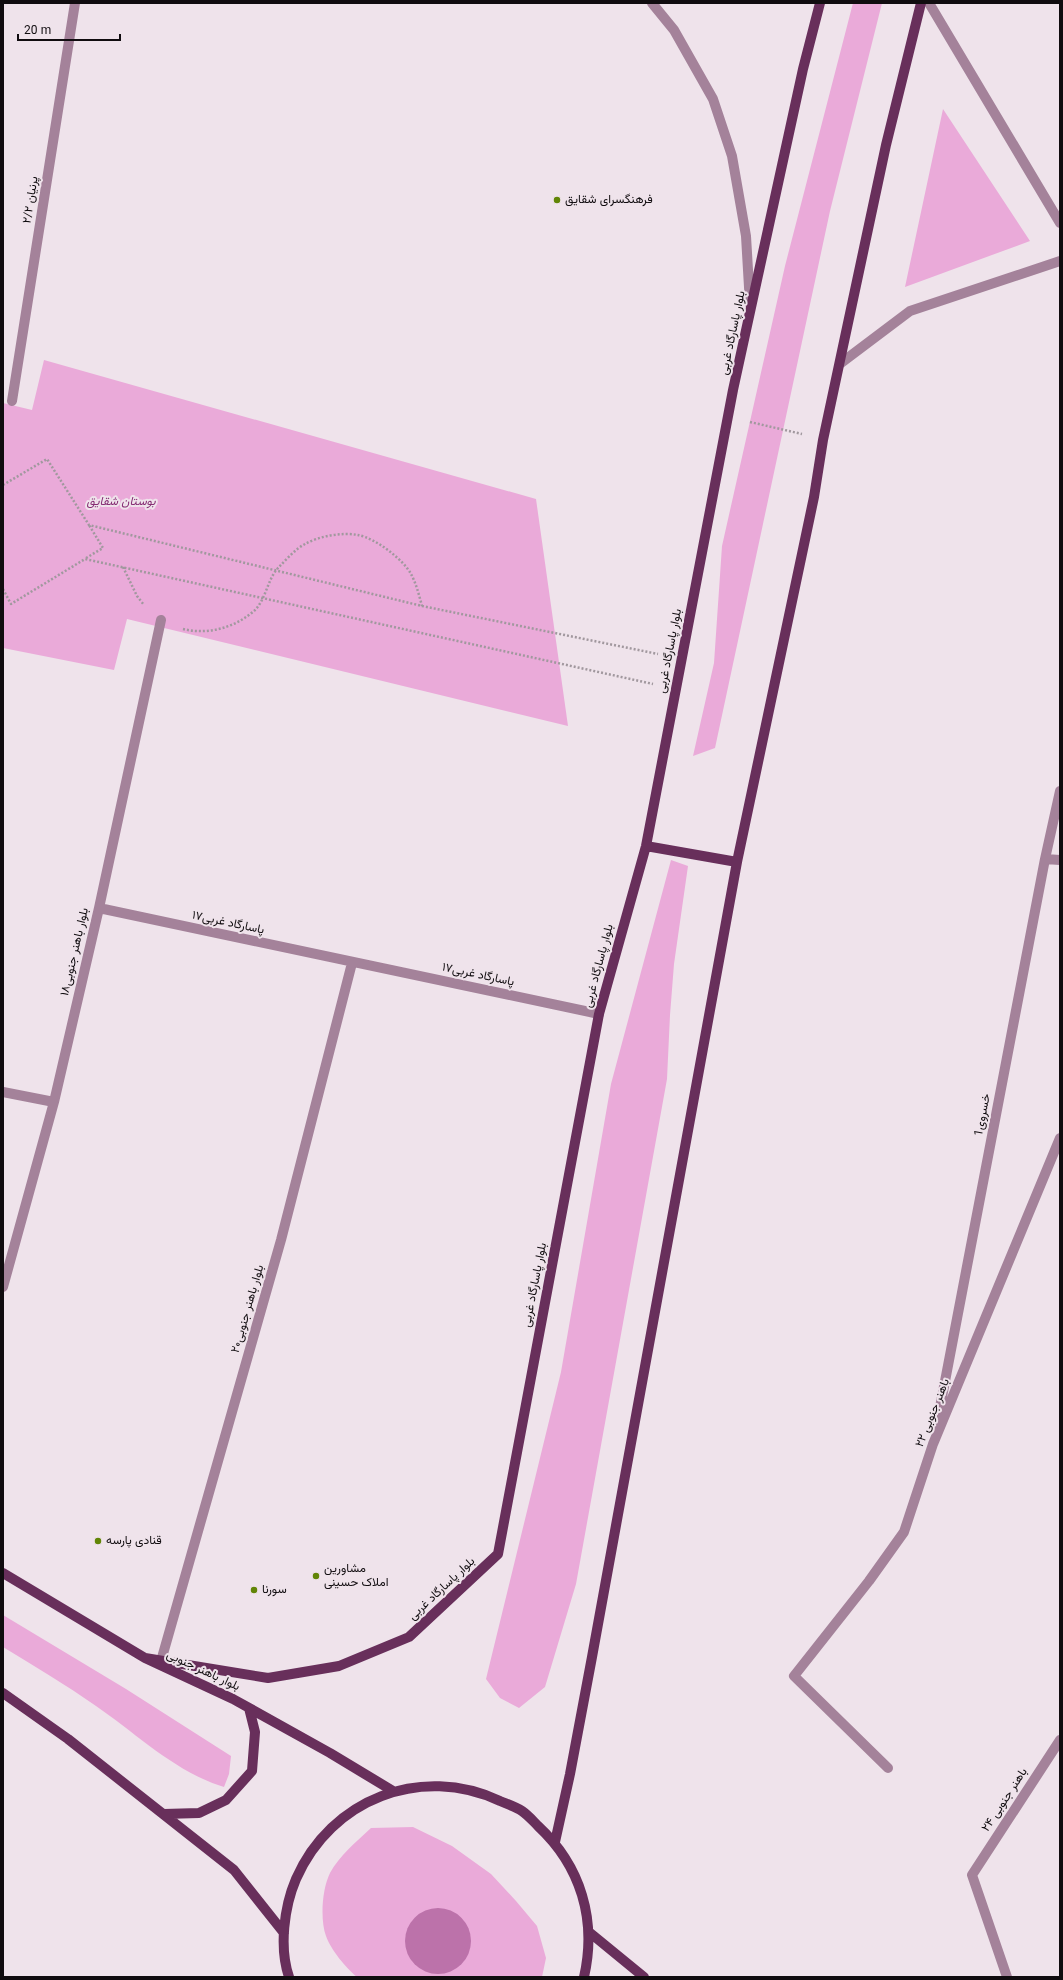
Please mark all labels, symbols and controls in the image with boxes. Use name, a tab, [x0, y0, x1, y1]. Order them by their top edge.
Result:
scale bar	[18, 16, 120, 42]
text: 20 m	[24, 22, 51, 40]
street label: پرنیان ۲/۲	[18, 175, 44, 225]
place label: فرهنگسرای شقایق	[565, 191, 653, 209]
marker: فرهنگسرای شقایق	[552, 195, 562, 205]
street label: بلوار پاسارگاد غربی	[715, 289, 751, 377]
park label: بوستان شقایق	[87, 493, 156, 511]
street label: بلوار پاسارگاد غربی	[653, 607, 687, 695]
street label: ۱۸بلوار باهنر جنوبی	[56, 906, 94, 998]
street label: ۱۷پاسارگاد غربی	[190, 907, 266, 939]
street label: بلوار پاسارگاد غربی	[579, 922, 619, 1010]
street label: پاسارگاد غربی۱۷	[440, 959, 516, 991]
street label: خسروى1	[970, 1092, 996, 1138]
street label: بلوار پاسارگاد غربی	[518, 1241, 552, 1329]
street label: بلوار باهنر جنوبی۲۰	[227, 1263, 269, 1355]
street label: ۲۲ باهنر جنوبی	[911, 1376, 955, 1450]
place label: قنادی پارسه	[106, 1532, 162, 1550]
marker: قنادی پارسه	[93, 1536, 103, 1546]
street label: بلوار پاسارگاد غربی	[404, 1553, 480, 1625]
place label: مشاورین املاک حسینی	[324, 1560, 389, 1592]
marker: مشاورین املاک حسینی	[311, 1571, 321, 1581]
place label: سورنا	[262, 1581, 287, 1599]
marker: سورنا	[249, 1585, 259, 1595]
street label: بلوار باهنر جنوبی	[163, 1646, 243, 1696]
street label: ۲۴ باهنر جنوبی	[978, 1764, 1032, 1836]

